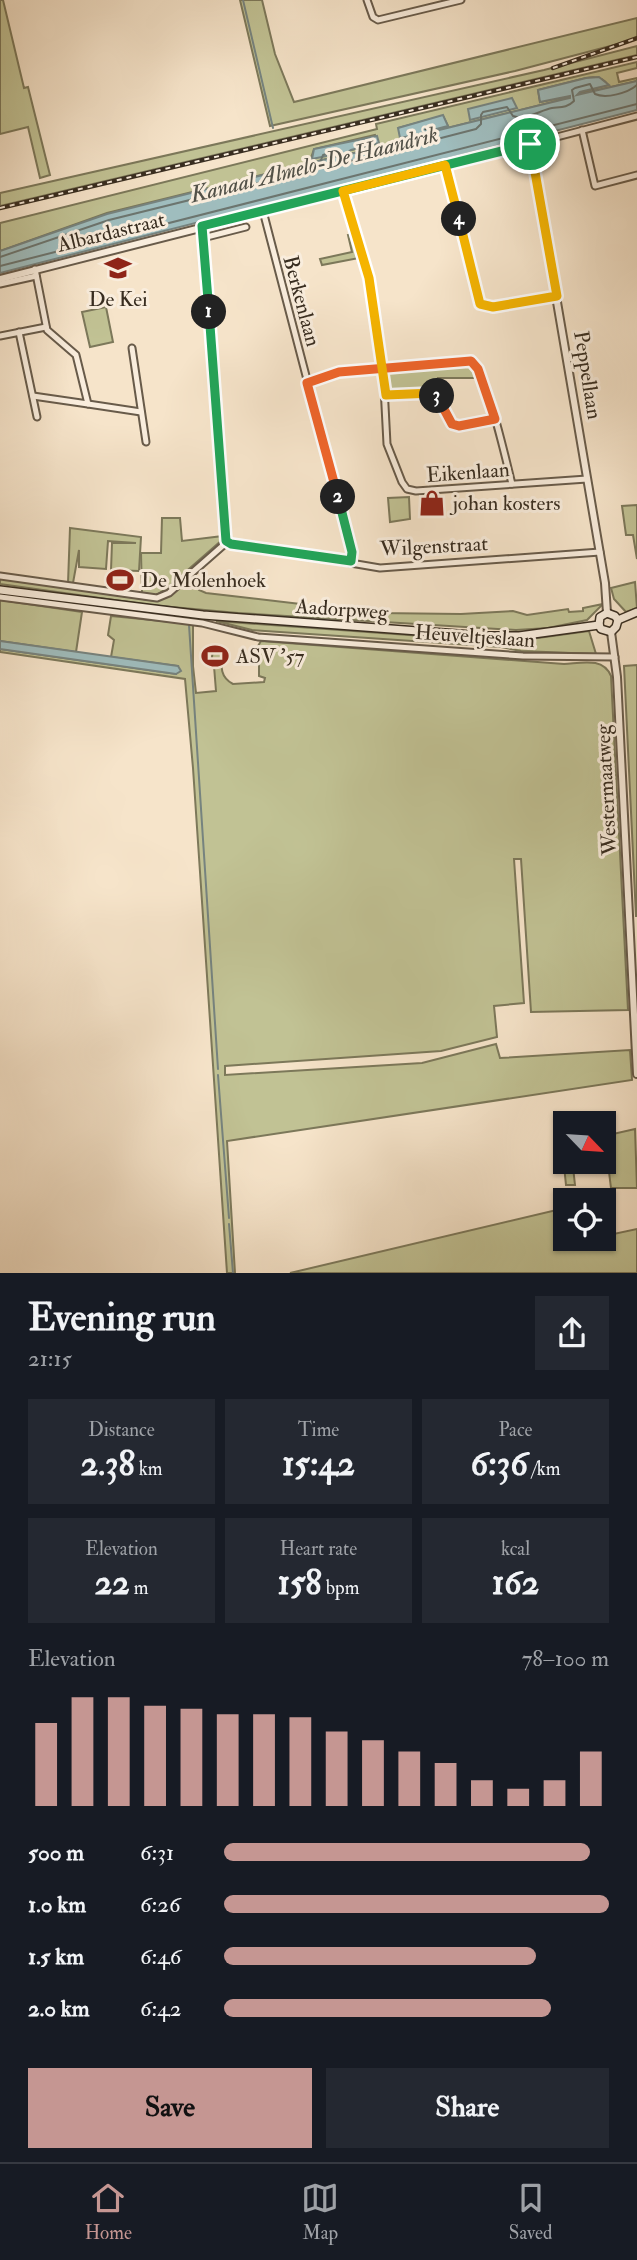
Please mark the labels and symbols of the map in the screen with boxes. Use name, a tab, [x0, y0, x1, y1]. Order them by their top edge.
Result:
pin	[500, 114, 560, 174]
water label: Kanaal Almelo-De Haandrik	[186, 120, 441, 210]
pin: 4	[442, 202, 476, 236]
street label: Albardastraat	[53, 206, 168, 259]
school or university icon: De Kei	[103, 253, 133, 283]
street label: Berkenlaan	[276, 253, 327, 350]
place label: De Kei	[88, 286, 148, 313]
pin: 1	[192, 294, 227, 330]
street label: Peppellaan	[567, 329, 608, 421]
pin: 3	[420, 378, 454, 414]
street label: Eikenlaan	[425, 456, 511, 489]
pin: 2	[320, 480, 356, 514]
shop icon: johan kosters	[417, 488, 447, 518]
place label: johan kosters	[449, 490, 560, 517]
street label: Wilgenstraat	[378, 530, 489, 563]
sports icon: De Molenhoek	[105, 565, 135, 595]
place label: De Molenhoek	[141, 567, 266, 594]
street label: Aadorpweg	[294, 593, 390, 626]
street label: Heuveltjeslaan	[414, 619, 536, 654]
sports icon: ASV '57	[200, 641, 230, 671]
place label: ASV '57	[235, 643, 305, 670]
street label: Westermaatweg	[590, 723, 623, 857]
north arrow	[553, 1111, 616, 1174]

